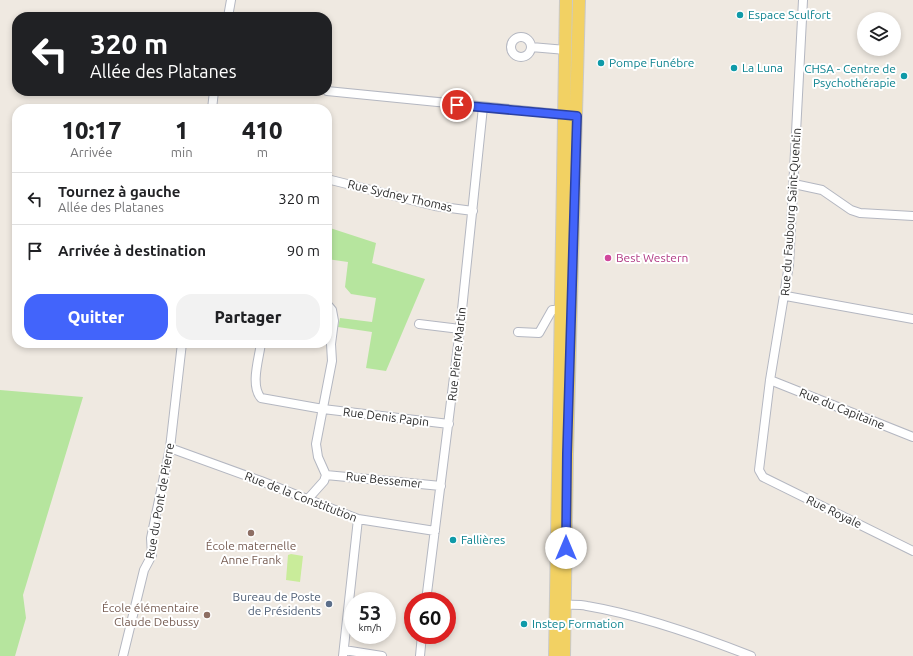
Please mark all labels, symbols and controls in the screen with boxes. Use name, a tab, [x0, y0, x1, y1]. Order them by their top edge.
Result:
place label: Espace Sculfort	[748, 8, 831, 21]
marker: Espace Sculfort	[735, 10, 745, 20]
map controls	[857, 12, 901, 56]
button: layers	[857, 12, 901, 56]
icon: left	[24, 28, 76, 80]
text: 320 m	[90, 28, 168, 59]
place label: Pompe Funébre	[609, 56, 694, 69]
marker: Pompe Funébre	[596, 58, 606, 68]
text: Allée des Platanes	[90, 61, 237, 81]
place label: La Luna	[742, 61, 783, 74]
place label: CHSA - Centre de Psychothérapie	[804, 62, 896, 89]
marker: La Luna	[729, 63, 739, 73]
marker: CHSA - Centre de Psychothérapie	[899, 71, 909, 81]
pin	[440, 88, 474, 122]
icon: arrive	[446, 94, 468, 116]
text: 10:17	[61, 117, 121, 144]
text: 1	[175, 117, 188, 144]
text: 410	[242, 117, 283, 144]
street label: Rue du Faubourg Saint-Quentin	[778, 127, 803, 296]
text: Arrivée	[70, 145, 112, 159]
text: min	[171, 145, 193, 159]
text: m	[257, 145, 268, 159]
street label: Rue Sydney Thomas	[347, 177, 454, 214]
text: Tournez à gauche	[58, 183, 181, 200]
icon: left	[24, 188, 46, 210]
text: 320 m	[278, 190, 320, 207]
text: Allée des Platanes	[58, 200, 164, 214]
icon: arrive	[24, 240, 46, 262]
text: Arrivée à destination	[58, 242, 206, 259]
text: 90 m	[287, 242, 320, 259]
place label: Best Western	[616, 251, 688, 264]
marker: Best Western	[603, 253, 613, 263]
button: Quitter	[24, 294, 168, 340]
button: Partager	[176, 294, 320, 340]
street label: Rue Pierre Martin	[445, 306, 468, 402]
street label: Rue du Capitaine	[798, 385, 887, 432]
street label: Rue Denis Papin	[342, 405, 430, 428]
street label: Rue du Pont de Pierre	[143, 442, 176, 560]
street label: Rue de la Constitution	[243, 469, 359, 524]
street label: Rue Bessemer	[345, 469, 423, 490]
street label: Rue Royale	[804, 493, 864, 531]
position arrow	[545, 527, 587, 569]
marker: École maternelle Anne Frank	[246, 528, 256, 538]
place label: Fallières	[461, 533, 505, 546]
marker: Fallières	[448, 535, 458, 545]
place label: École maternelle Anne Frank	[206, 539, 296, 566]
place label: Bureau de Poste de Présidents	[233, 590, 321, 617]
speed limit sign: 60	[404, 592, 456, 644]
marker: Bureau de Poste de Présidents	[324, 599, 334, 609]
place label: École élémentaire Claude Debussy	[102, 601, 199, 628]
text: 53	[359, 601, 381, 624]
marker: École élémentaire Claude Debussy	[202, 610, 212, 620]
place label: Instep Formation	[532, 617, 624, 630]
marker: Instep Formation	[519, 619, 529, 629]
text: km/h	[358, 622, 382, 633]

